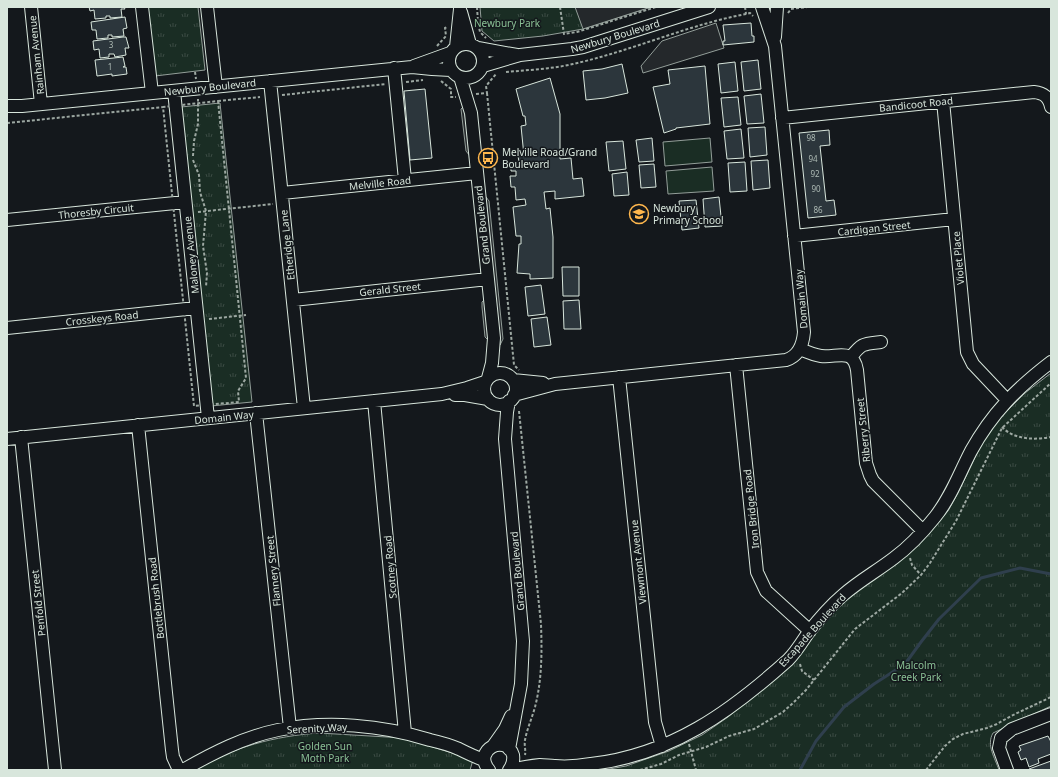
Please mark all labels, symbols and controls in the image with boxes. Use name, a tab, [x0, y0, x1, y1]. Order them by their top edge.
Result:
street label: Rainham Avenue	[25, 14, 47, 95]
park label: Newbury Park	[474, 16, 541, 30]
street label: Newbury Boulevard	[569, 16, 661, 56]
house number: 3	[109, 39, 114, 50]
house number: 1	[108, 61, 112, 72]
street label: Newbury Boulevard	[163, 75, 257, 99]
street label: Bandicoot Road	[878, 93, 954, 115]
house number: 98	[806, 132, 816, 143]
place label: Melville Road/Grand Boulevard	[502, 145, 597, 171]
bus stop icon: Melville Road/Grand Boulevard	[477, 147, 499, 169]
house number: 94	[808, 153, 818, 164]
house number: 92	[810, 168, 820, 179]
street label: Melville Road	[348, 173, 412, 193]
house number: 90	[811, 183, 821, 194]
street label: Grand Boulevard	[471, 185, 493, 265]
street label: Thoresby Circuit	[58, 200, 135, 222]
place label: Newbury Primary School	[653, 201, 724, 227]
school or university icon: Newbury Primary School	[628, 203, 650, 225]
house number: 86	[813, 204, 823, 215]
street label: Etheridge Lane	[276, 209, 298, 281]
street label: Maloney Avenue	[180, 215, 202, 294]
street label: Cardigan Street	[837, 217, 911, 239]
street label: Violet Place	[949, 230, 967, 285]
street label: Domain Way	[791, 268, 811, 329]
street label: Gerald Street	[359, 279, 422, 299]
street label: Crosskeys Road	[65, 307, 139, 329]
street label: Riberry Street	[853, 397, 873, 463]
street label: Domain Way	[194, 407, 255, 427]
street label: Iron Bridge Road	[740, 469, 762, 549]
street label: Viewmont Avenue	[627, 519, 649, 605]
street label: Grand Boulevard	[507, 531, 527, 611]
street label: Flannery Street	[262, 535, 284, 607]
street label: Scotney Road	[380, 535, 400, 599]
street label: Bottlebrush Road	[145, 556, 167, 640]
street label: Penfold Street	[28, 569, 48, 637]
street label: Escapade Boulevard	[775, 590, 849, 670]
park label: Malcolm Creek Park	[891, 658, 942, 684]
street label: Serenity Way	[286, 719, 349, 737]
park label: Golden Sun Moth Park	[298, 739, 352, 765]

